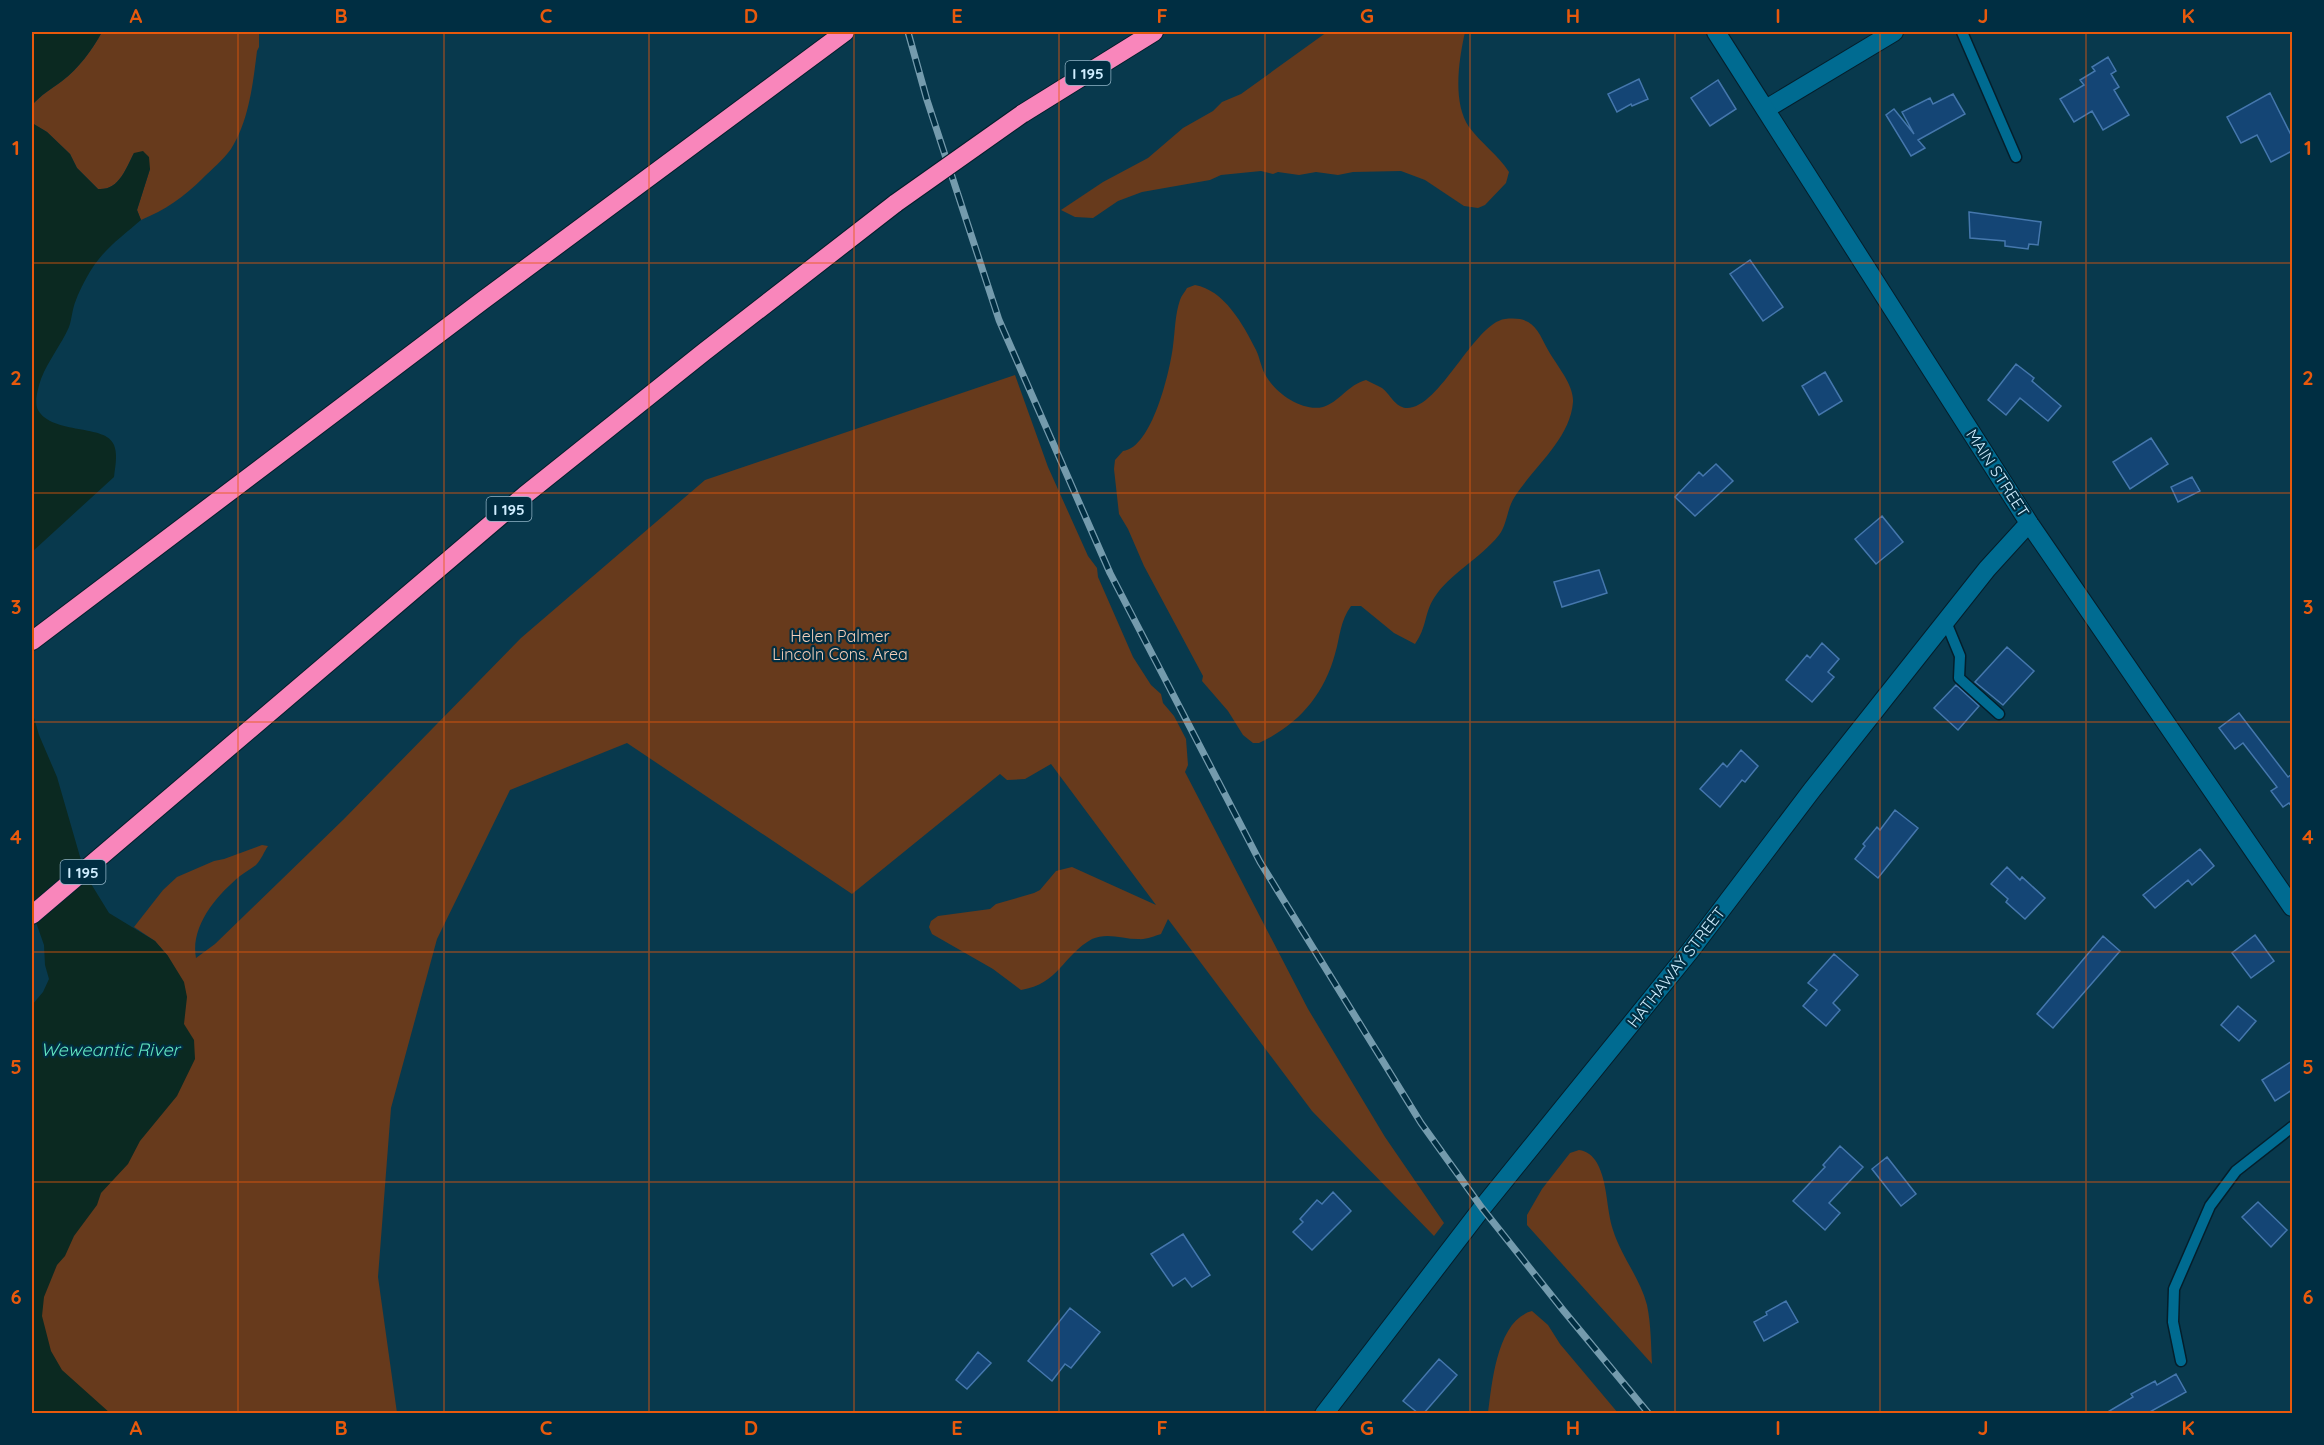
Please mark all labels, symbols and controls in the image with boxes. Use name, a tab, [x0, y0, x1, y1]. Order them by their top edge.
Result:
text: A	[130, 3, 143, 28]
text: B	[334, 3, 348, 28]
text: C	[540, 3, 553, 28]
text: D	[744, 3, 758, 28]
text: E	[951, 3, 963, 28]
text: F	[1156, 3, 1168, 28]
text: G	[1360, 3, 1374, 28]
text: H	[1566, 3, 1580, 28]
text: I	[1775, 3, 1781, 28]
text: J	[1977, 3, 1989, 28]
text: K	[2181, 3, 2195, 28]
road number: I 195	[1066, 61, 1110, 85]
text: 1	[12, 135, 20, 160]
text: 1	[2304, 135, 2312, 160]
text: 2	[10, 365, 22, 390]
text: 2	[2302, 365, 2314, 390]
street label: MAIN STREET	[1962, 425, 2034, 521]
road number: I 195	[486, 497, 532, 521]
text: 3	[11, 594, 21, 619]
text: 3	[2303, 594, 2313, 619]
park label: Helen Palmer Lincoln Cons. Area	[772, 626, 908, 664]
text: 4	[10, 824, 22, 849]
text: 4	[2302, 824, 2314, 849]
road number: I 195	[60, 860, 106, 884]
street label: HATHAWAY STREET	[1623, 902, 1730, 1031]
water label: Weweantic River	[40, 1038, 182, 1061]
text: 5	[10, 1054, 22, 1079]
text: 5	[2302, 1054, 2314, 1079]
text: 6	[10, 1284, 22, 1309]
text: 6	[2302, 1284, 2314, 1309]
text: A	[130, 1415, 143, 1440]
text: B	[334, 1415, 348, 1440]
text: C	[540, 1415, 553, 1440]
text: D	[744, 1415, 758, 1440]
text: E	[951, 1415, 963, 1440]
text: F	[1156, 1415, 1168, 1440]
text: G	[1360, 1415, 1374, 1440]
text: H	[1566, 1415, 1580, 1440]
text: I	[1775, 1415, 1781, 1440]
text: J	[1977, 1415, 1989, 1440]
text: K	[2181, 1415, 2195, 1440]

